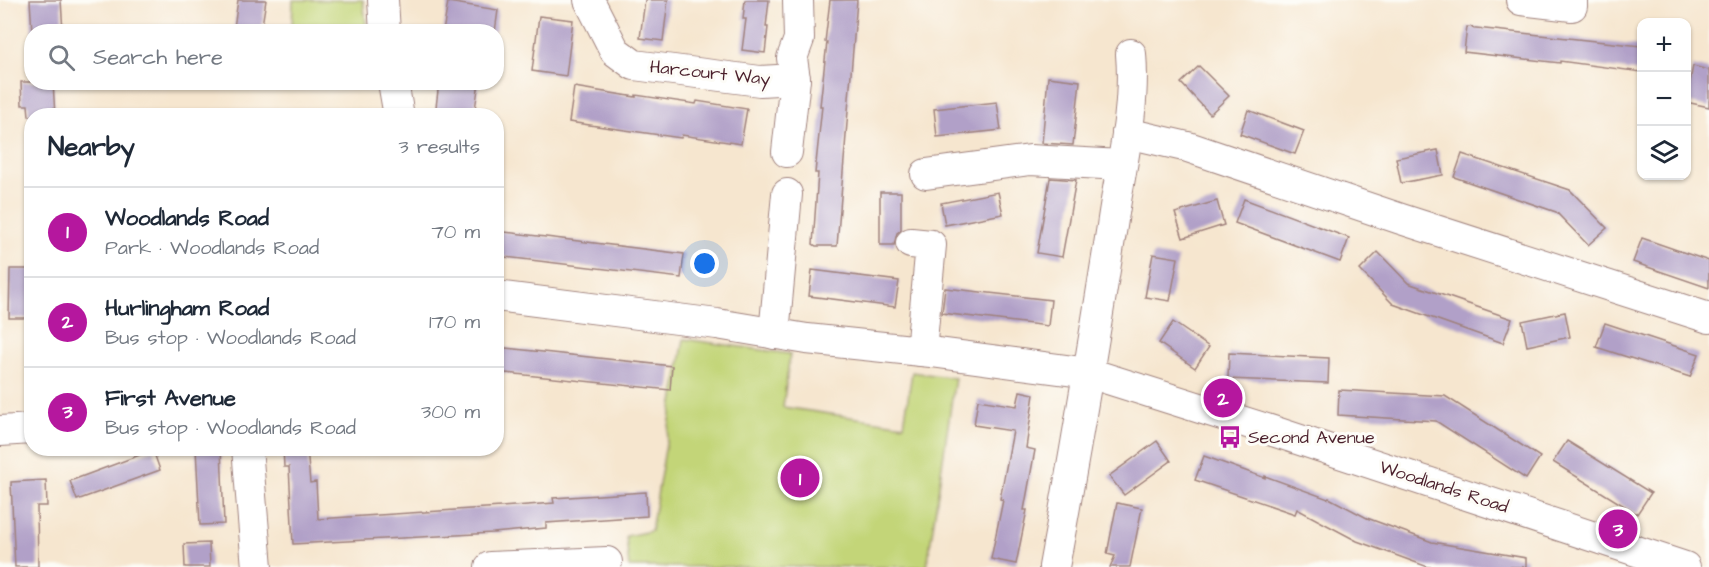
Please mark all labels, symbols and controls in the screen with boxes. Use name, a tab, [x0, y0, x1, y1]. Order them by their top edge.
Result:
map controls	[1637, 18, 1691, 180]
button: +	[1637, 18, 1691, 72]
search box	[24, 24, 504, 90]
icon: search	[45, 41, 78, 74]
text: Search here	[93, 42, 223, 73]
street label: Harcourt Way	[648, 54, 772, 93]
button: −	[1637, 72, 1691, 126]
button: layers	[1637, 126, 1691, 180]
text: Nearby	[48, 129, 135, 165]
text: 3 results	[398, 133, 480, 161]
text: Woodlands Road	[105, 203, 269, 234]
text: 1	[66, 218, 69, 246]
text: 70 m	[432, 218, 480, 246]
text: Park · Woodlands Road	[105, 234, 319, 262]
your location	[690, 249, 719, 278]
text: Hurlingham Road	[105, 293, 269, 324]
text: 2	[62, 308, 73, 336]
text: 170 m	[429, 308, 480, 336]
text: Bus stop · Woodlands Road	[105, 324, 356, 352]
pin: 2	[1204, 376, 1242, 420]
text: First Avenue	[105, 383, 236, 414]
text: 3	[62, 398, 73, 426]
text: 300 m	[421, 398, 480, 426]
text: Bus stop · Woodlands Road	[105, 414, 356, 442]
bus stop icon: Second Avenue	[1217, 424, 1243, 450]
place label: Second Avenue	[1248, 425, 1375, 450]
street label: Woodlands Road	[1376, 454, 1512, 520]
pin: 1	[780, 456, 820, 500]
pin: 3	[1598, 506, 1638, 552]

